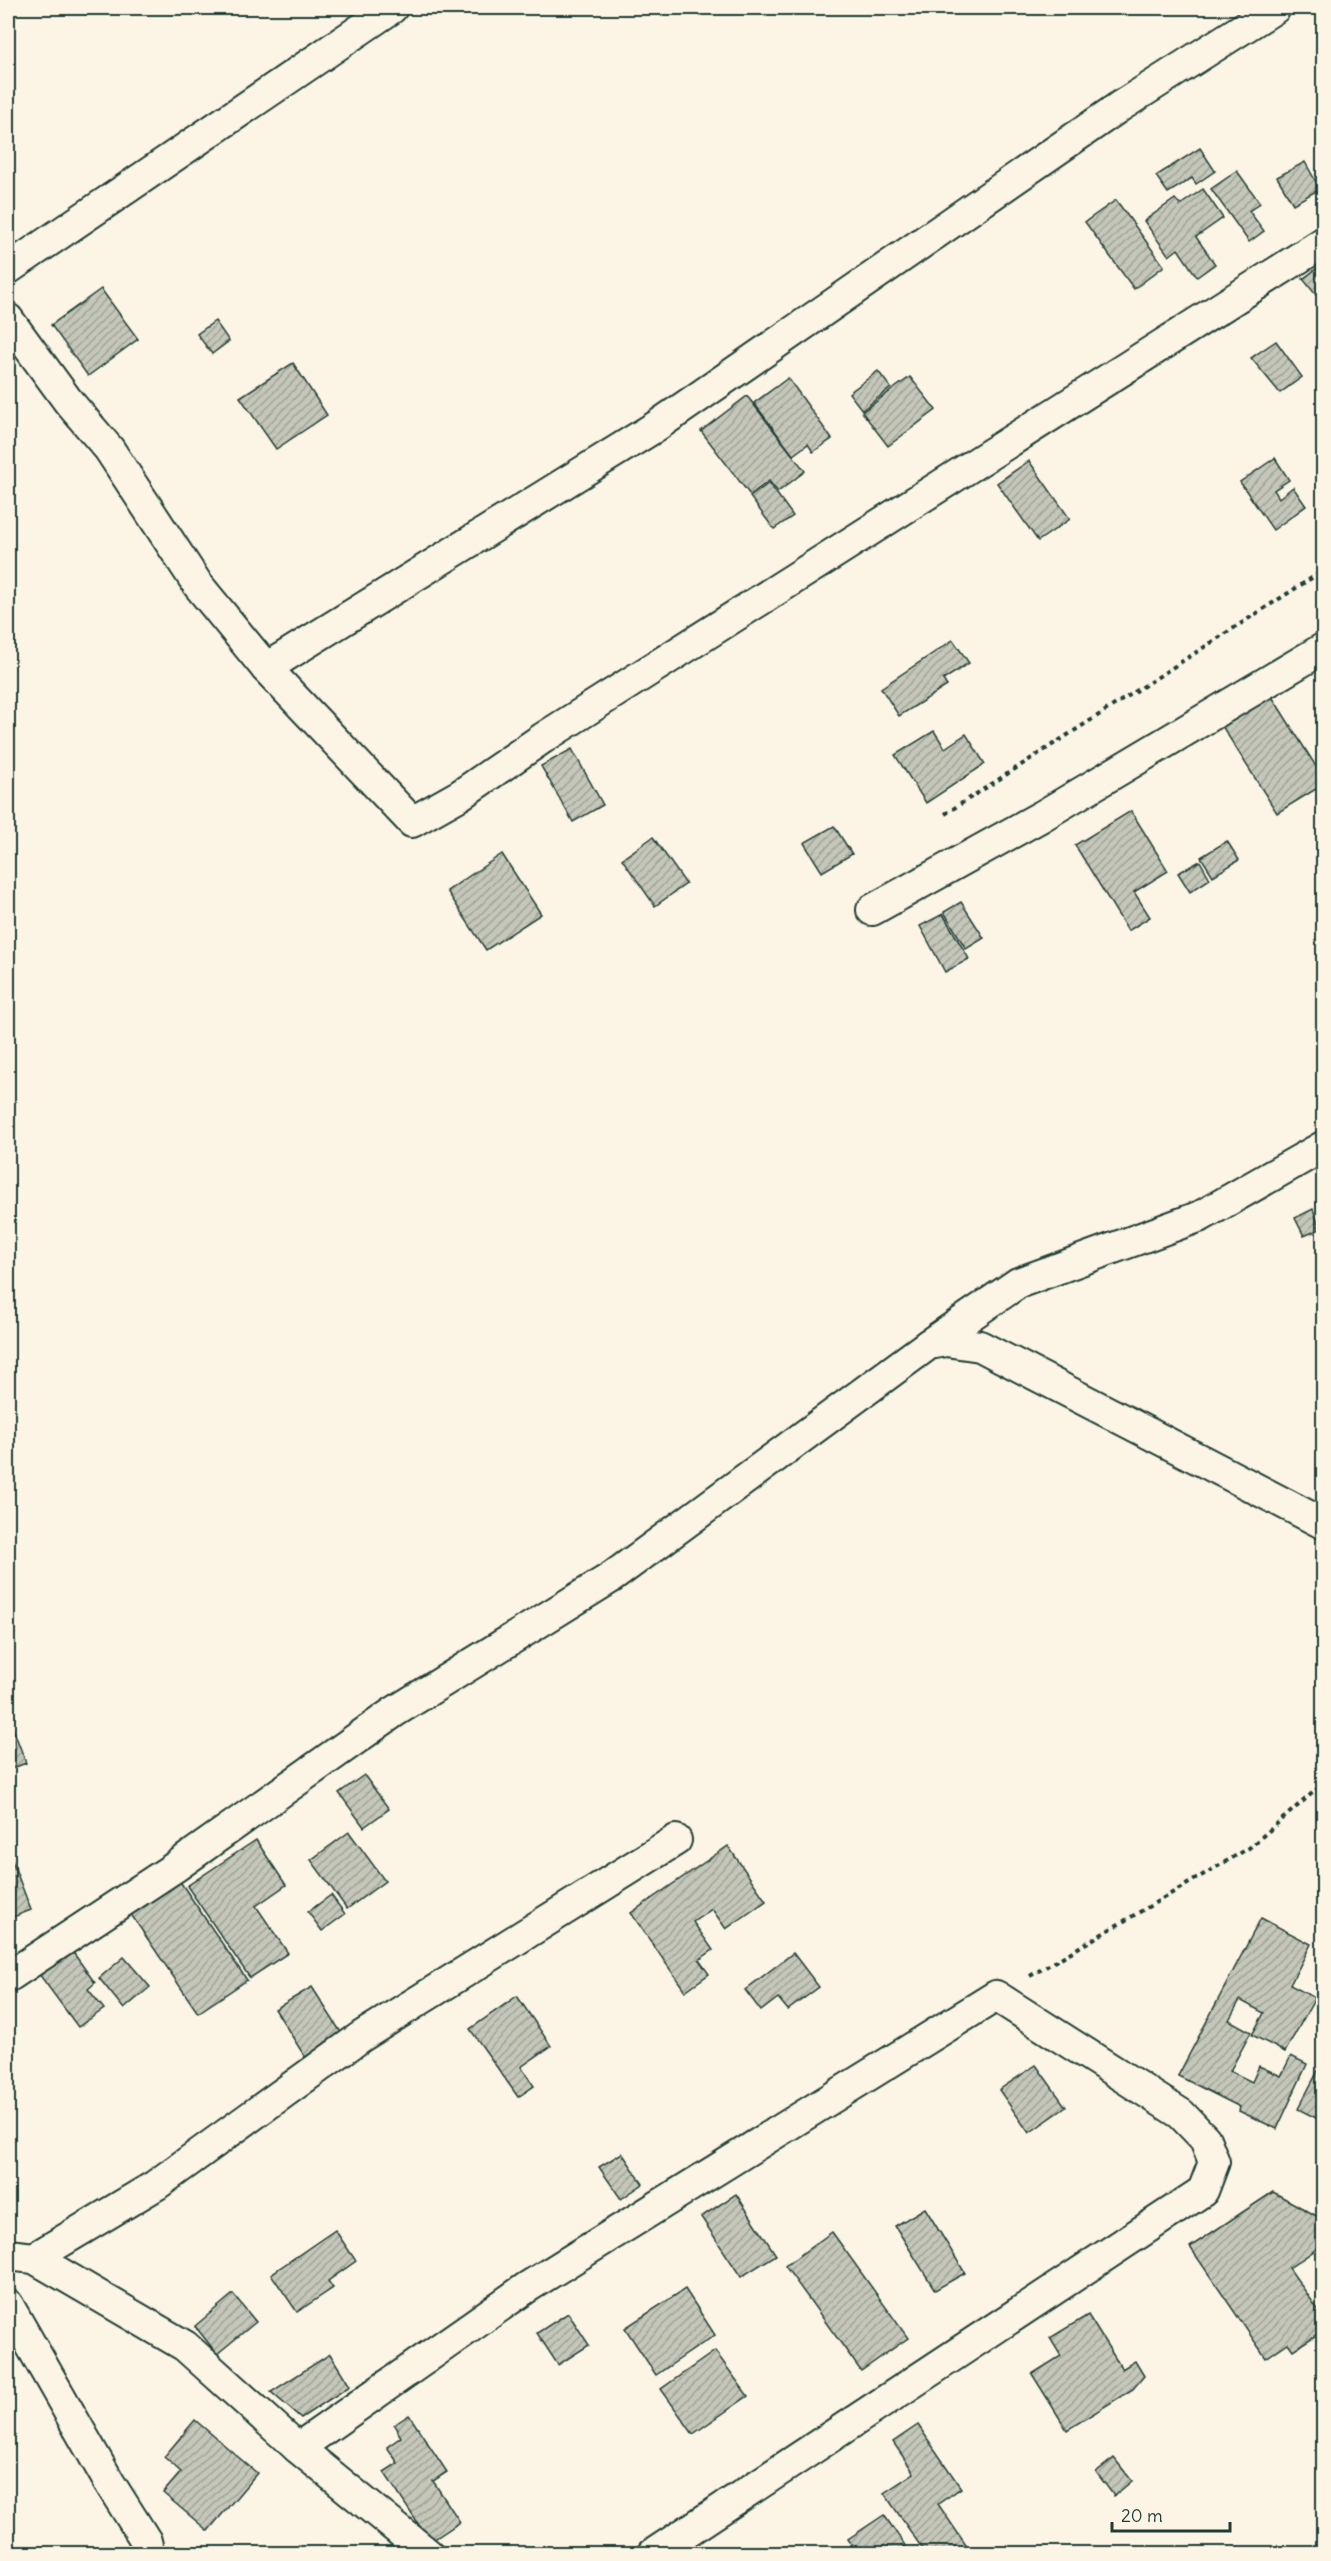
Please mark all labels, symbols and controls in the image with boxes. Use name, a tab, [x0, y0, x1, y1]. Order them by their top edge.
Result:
scale bar	[1112, 2495, 1230, 2533]
text: 20 m	[1121, 2504, 1163, 2527]

